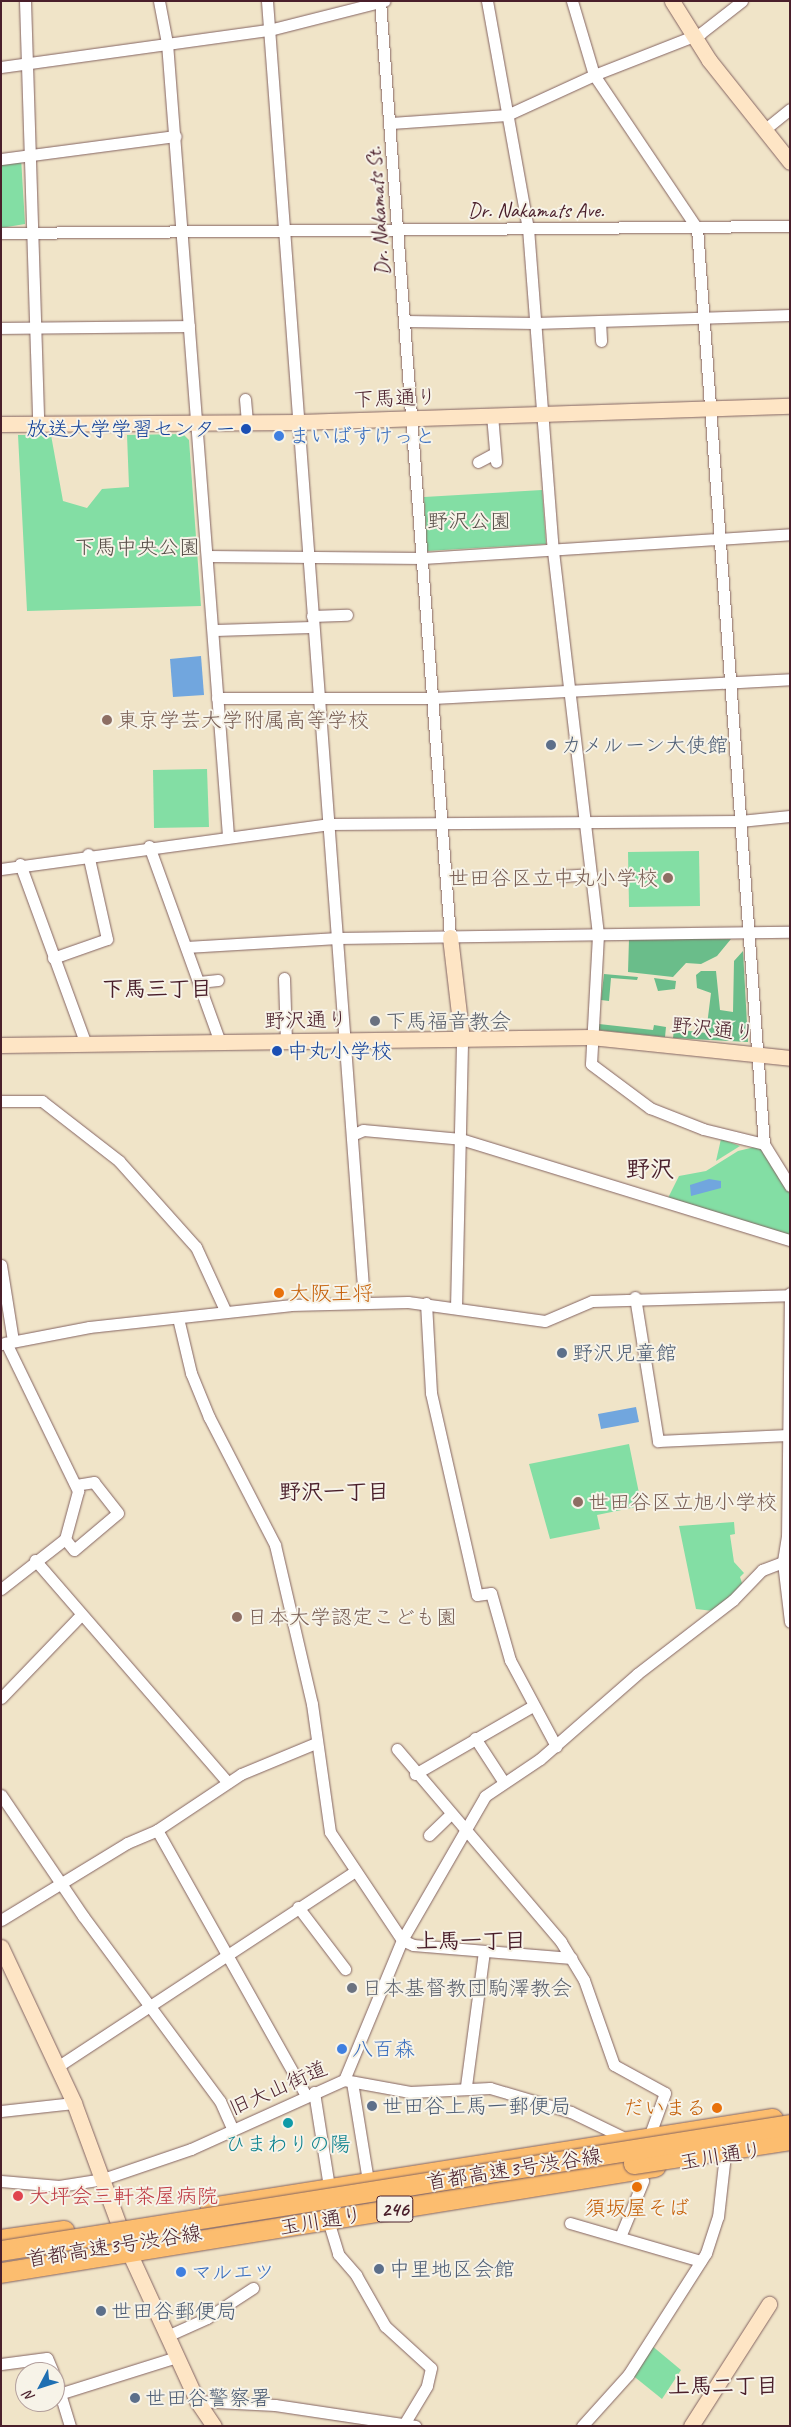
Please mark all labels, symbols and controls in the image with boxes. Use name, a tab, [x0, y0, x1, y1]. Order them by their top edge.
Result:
street label: Dr. Nakamats St.	[361, 146, 395, 276]
street label: Dr. Nakamats Ave.	[468, 197, 604, 223]
street label: 下馬通り	[353, 384, 437, 412]
place label: 放送大学学習センター	[26, 416, 236, 442]
marker: 放送大学学習センター	[240, 423, 252, 435]
place label: まいばすけっと	[289, 423, 436, 449]
marker: まいばすけっと	[273, 430, 285, 442]
park label: 野沢公園	[427, 508, 511, 534]
park label: 下馬中央公園	[74, 534, 200, 560]
place label: 東京学芸大学附属高等学校	[117, 707, 369, 733]
marker: 東京学芸大学附属高等学校	[101, 714, 113, 726]
place label: カメルーン大使館	[561, 732, 730, 758]
marker: カメルーン大使館	[545, 739, 557, 751]
place label: 世田谷区立中丸小学校	[448, 865, 658, 891]
marker: 世田谷区立中丸小学校	[662, 872, 674, 884]
district label: 下馬三丁目	[102, 977, 212, 1003]
street label: 野沢通り	[264, 1007, 348, 1033]
place label: 下馬福音教会	[385, 1008, 511, 1034]
street label: 野沢通り	[670, 1012, 756, 1046]
marker: 下馬福音教会	[369, 1015, 381, 1027]
place label: 中丸小学校	[287, 1038, 392, 1064]
marker: 中丸小学校	[271, 1045, 283, 1057]
district label: 野沢	[626, 1156, 674, 1184]
place label: 大阪王将	[289, 1280, 373, 1306]
marker: 大阪王将	[273, 1287, 285, 1299]
place label: 野沢児童館	[572, 1340, 677, 1366]
marker: 野沢児童館	[556, 1347, 568, 1359]
district label: 野沢一丁目	[279, 1480, 389, 1506]
place label: 世田谷区立旭小学校	[588, 1489, 777, 1515]
marker: 世田谷区立旭小学校	[572, 1496, 584, 1508]
place label: 日本大学認定こども園	[247, 1604, 457, 1630]
marker: 日本大学認定こども園	[231, 1611, 243, 1623]
district label: 上馬一丁目	[416, 1929, 526, 1955]
place label: 日本基督教団駒澤教会	[362, 1975, 572, 2001]
marker: 日本基督教団駒澤教会	[346, 1982, 358, 1994]
place label: 八百森	[352, 2036, 415, 2062]
marker: 八百森	[336, 2043, 348, 2055]
street label: 旧大山街道	[225, 2055, 331, 2121]
place label: 世田谷上馬一郵便局	[382, 2093, 571, 2119]
place label: だいまる	[623, 2095, 707, 2121]
marker: 世田谷上馬一郵便局	[366, 2100, 378, 2112]
marker: だいまる	[711, 2102, 723, 2114]
marker: ひまわりの陽	[282, 2117, 294, 2129]
place label: ひまわりの陽	[225, 2131, 351, 2157]
street label: 玉川通り	[678, 2137, 764, 2175]
street label: 首都高速3号渋谷線	[424, 2143, 604, 2195]
marker: 須坂屋そば	[631, 2181, 643, 2193]
place label: 大坪会三軒茶屋病院	[29, 2183, 218, 2209]
marker: 大坪会三軒茶屋病院	[11, 2189, 25, 2203]
road number: 246	[376, 2192, 414, 2226]
place label: 須坂屋そば	[585, 2195, 689, 2221]
street label: 玉川通り	[278, 2202, 364, 2240]
street label: 首都高速3号渋谷線	[24, 2220, 204, 2272]
place label: 中里地区会館	[389, 2256, 515, 2282]
place label: マルエツ	[191, 2259, 275, 2285]
marker: 中里地区会館	[373, 2263, 385, 2275]
marker: マルエツ	[175, 2266, 187, 2278]
place label: 世田谷郵便局	[111, 2298, 237, 2324]
marker: 世田谷郵便局	[95, 2305, 107, 2317]
north arrow	[15, 2362, 65, 2412]
district label: 上馬二丁目	[668, 2374, 778, 2400]
place label: 世田谷警察署	[145, 2385, 271, 2411]
text: N	[20, 2388, 38, 2405]
marker: 世田谷警察署	[129, 2392, 141, 2404]

